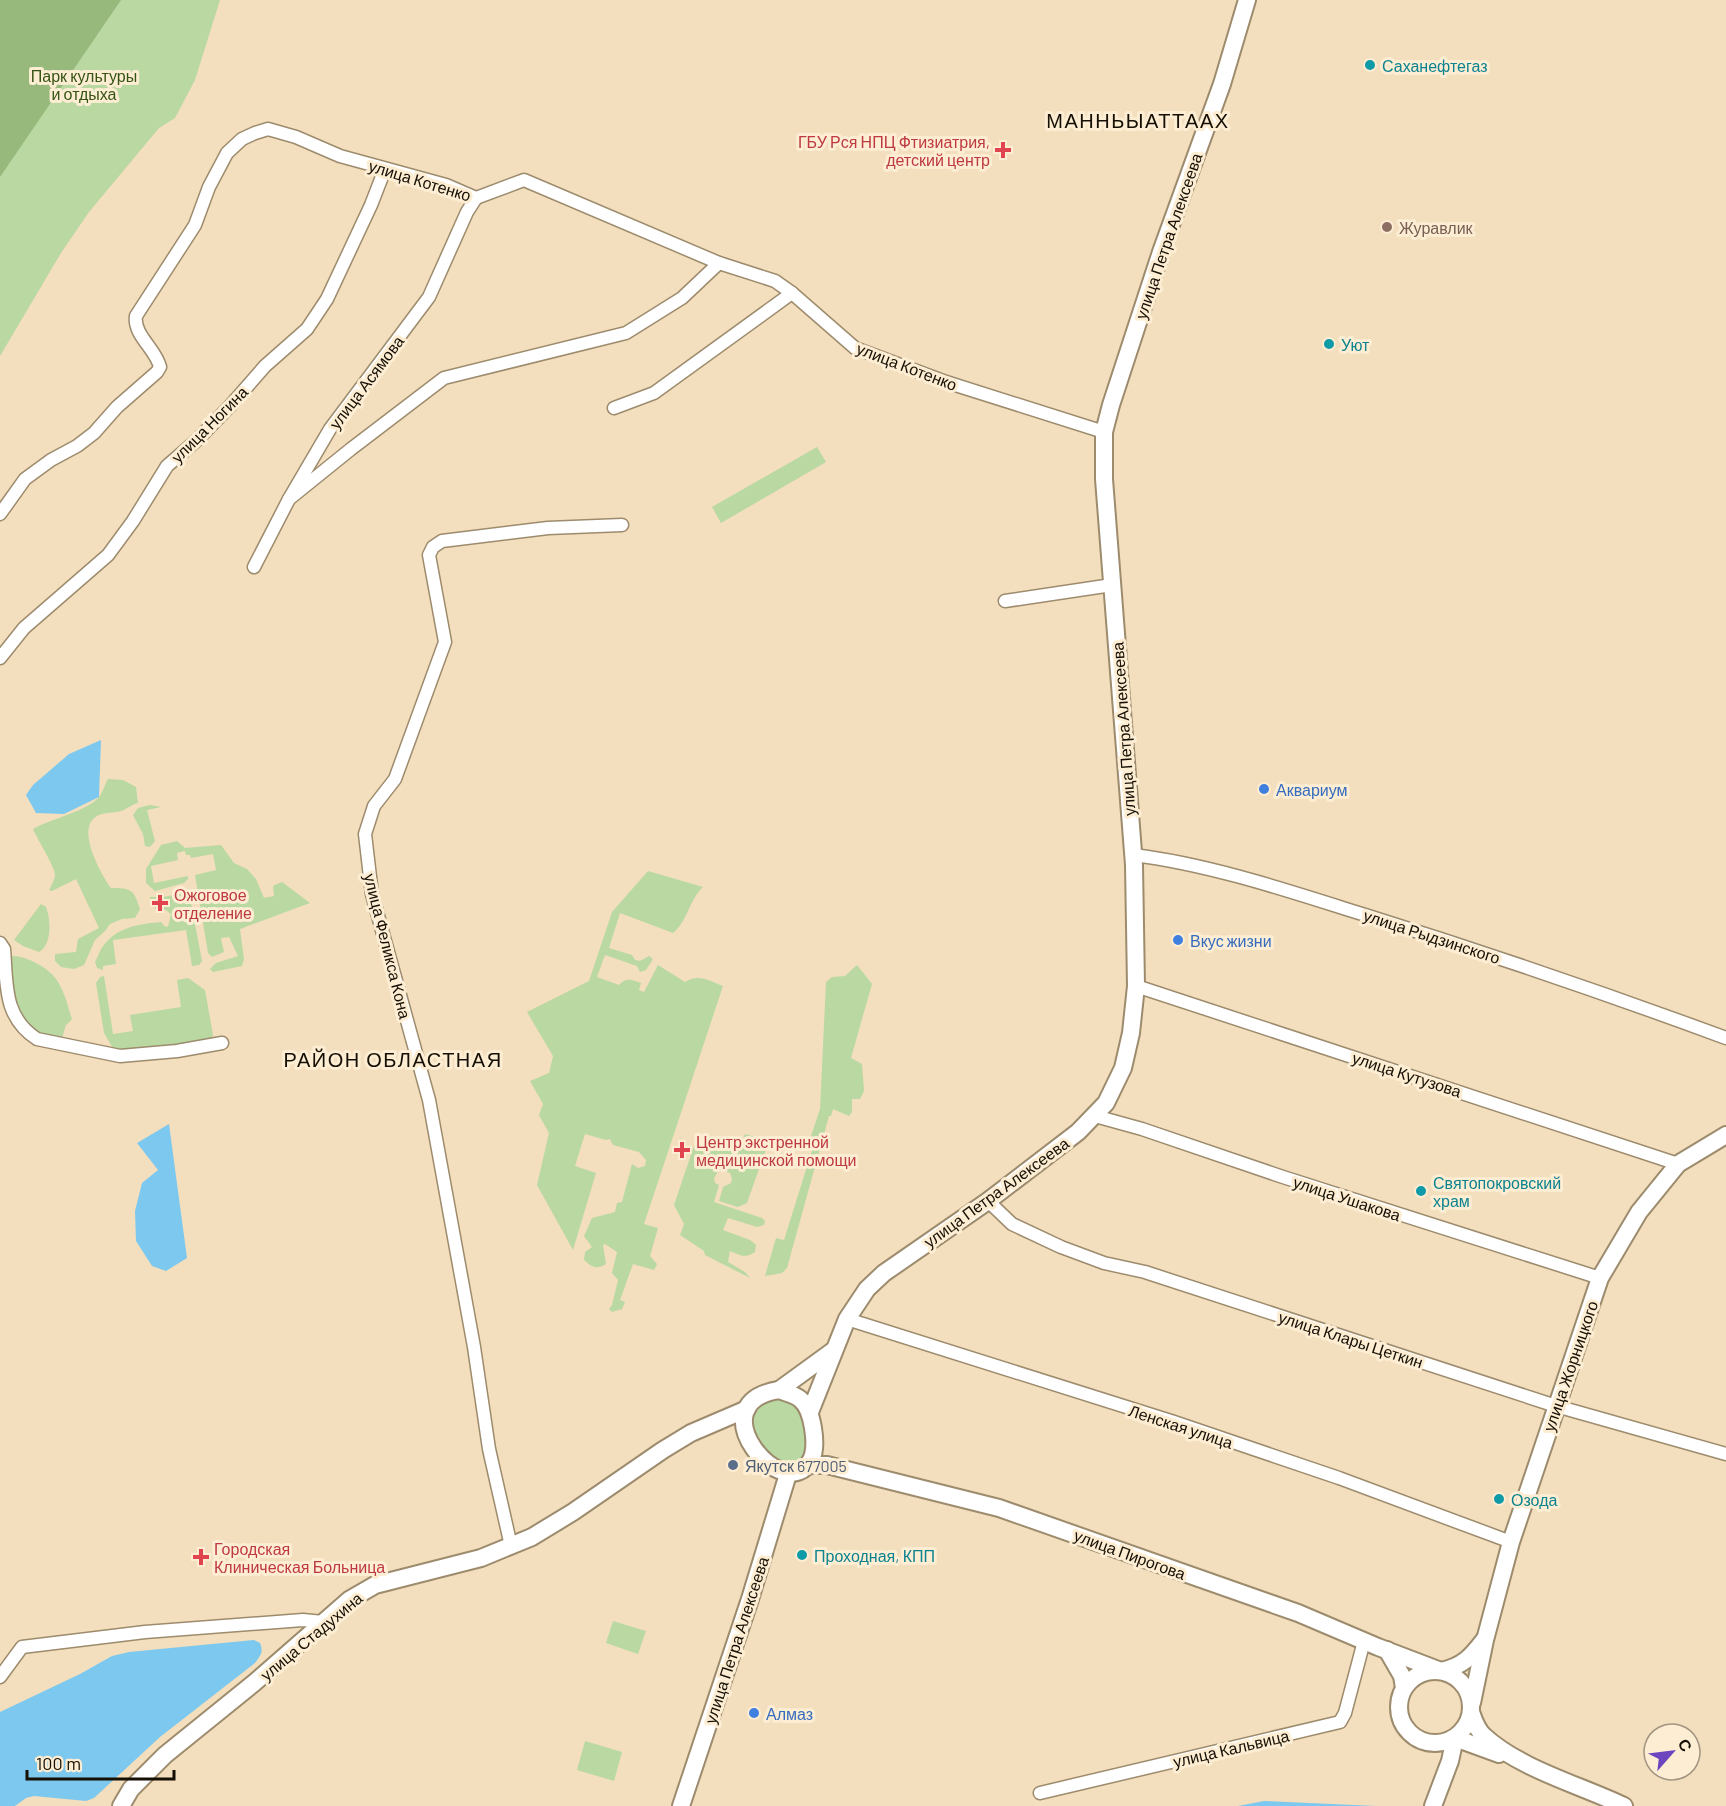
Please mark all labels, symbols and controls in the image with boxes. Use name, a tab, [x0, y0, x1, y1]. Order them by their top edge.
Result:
place label: Саханефтегаз	[1382, 56, 1487, 75]
marker: Саханефтегаз	[1363, 58, 1377, 72]
park label: Парк культуры и отдыха	[31, 66, 137, 103]
district label: МАННЬЫАТТААХ	[1046, 108, 1230, 132]
place label: ГБУ Рся НПЦ Фтизиатрия, детский центр	[798, 132, 990, 169]
marker: ГБУ Рся НПЦ Фтизиатрия, детский центр	[994, 141, 1012, 159]
street label: улица Петра Алексеева	[1131, 150, 1205, 322]
street label: улица Котенко	[367, 155, 474, 205]
place label: Журавлик	[1399, 218, 1474, 237]
marker: Журавлик	[1380, 220, 1394, 234]
street label: улица Асямова	[325, 332, 407, 432]
place label: Уют	[1341, 335, 1370, 354]
marker: Уют	[1322, 337, 1336, 351]
street label: улица Котенко	[854, 338, 960, 394]
street label: улица Ногина	[167, 382, 251, 466]
street label: улица Петра Алексеева	[1107, 641, 1139, 817]
place label: Аквариум	[1276, 780, 1348, 799]
marker: Аквариум	[1257, 782, 1271, 796]
street label: улица Феликса Кона	[361, 871, 415, 1021]
place label: Ожоговое отделение	[174, 885, 252, 922]
marker: Ожоговое отделение	[151, 894, 169, 912]
street label: улица Рыдзинского	[1361, 905, 1503, 967]
place label: Вкус жизни	[1190, 931, 1272, 950]
marker: Вкус жизни	[1171, 933, 1185, 947]
district label: РАЙОН ОБЛАСТНАЯ	[283, 1047, 503, 1071]
street label: улица Кутузова	[1350, 1047, 1464, 1101]
place label: Центр экстренной медицинской помощи	[696, 1132, 857, 1169]
street label: улица Петра Алексеева	[920, 1133, 1072, 1251]
marker: Центр экстренной медицинской помощи	[673, 1141, 691, 1159]
street label: улица Ушакова	[1291, 1172, 1403, 1224]
place label: Святопокровский храм	[1433, 1173, 1561, 1210]
marker: Святопокровский храм	[1414, 1184, 1428, 1198]
street label: улица Жорницкого	[1539, 1298, 1601, 1434]
street label: улица Клары Цеткин	[1276, 1307, 1426, 1371]
street label: Ленская улица	[1127, 1400, 1236, 1452]
place label: Якутск 677005	[745, 1456, 847, 1475]
marker: Якутск 677005	[726, 1458, 740, 1472]
place label: Озода	[1511, 1490, 1557, 1509]
marker: Озода	[1492, 1492, 1506, 1506]
street label: улица Пирогова	[1072, 1525, 1188, 1583]
place label: Городская Клиническая Больница	[214, 1539, 385, 1576]
place label: Проходная, КПП	[814, 1546, 935, 1565]
marker: Городская Клиническая Больница	[192, 1548, 210, 1566]
marker: Проходная, КПП	[795, 1548, 809, 1562]
street label: улица Петра Алексеева	[700, 1554, 772, 1726]
street label: улица Стадухина	[256, 1588, 366, 1684]
place label: Алмаз	[766, 1704, 813, 1723]
marker: Алмаз	[747, 1706, 761, 1720]
north arrow	[1642, 1722, 1702, 1782]
street label: улица Кальвица	[1171, 1725, 1291, 1771]
text: С	[1675, 1735, 1697, 1755]
scale bar	[27, 1743, 174, 1781]
text: 100 m	[36, 1752, 81, 1774]

